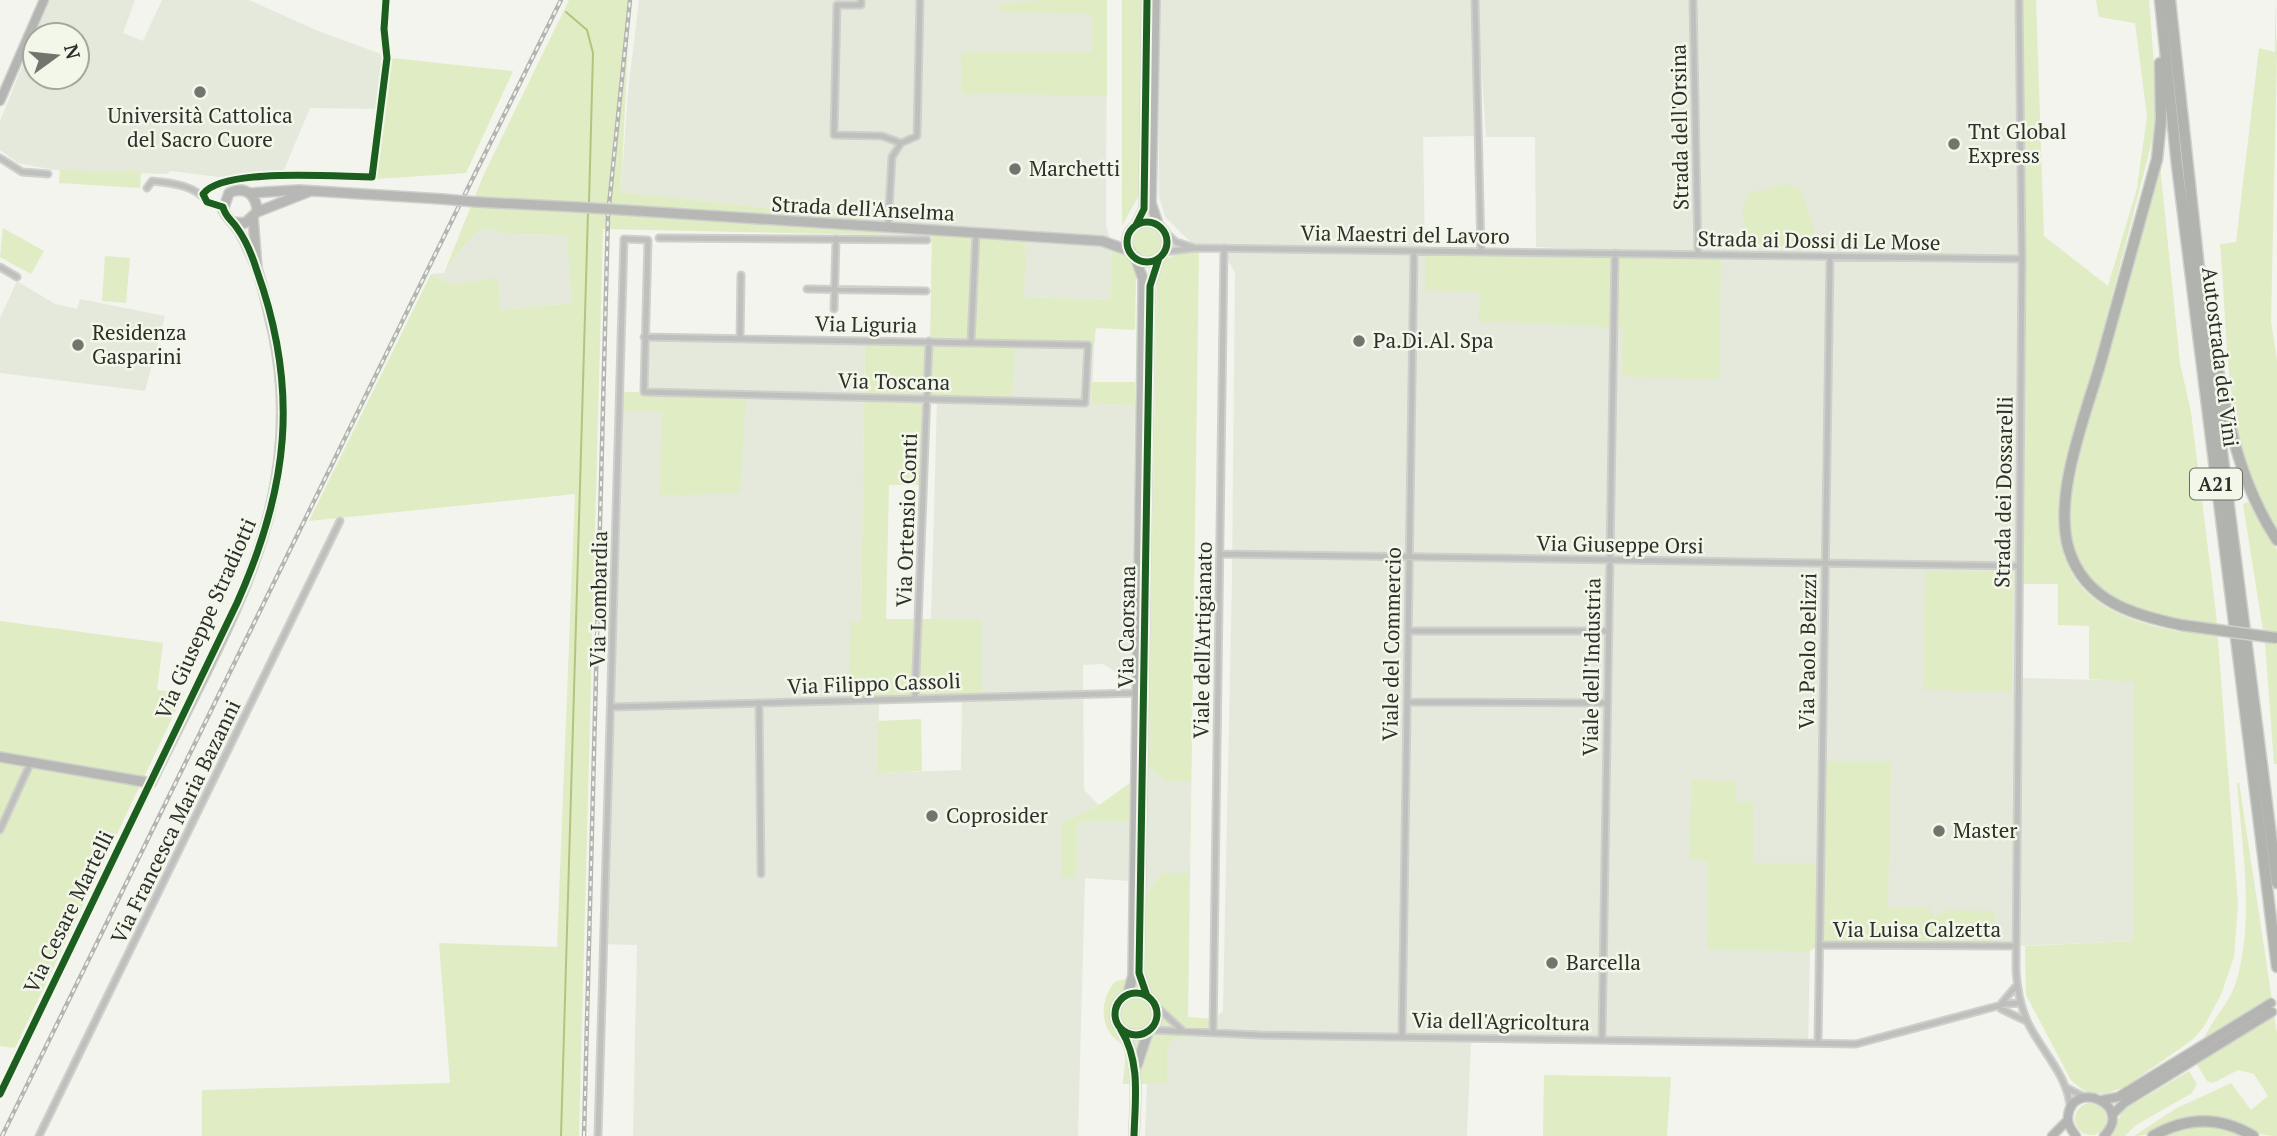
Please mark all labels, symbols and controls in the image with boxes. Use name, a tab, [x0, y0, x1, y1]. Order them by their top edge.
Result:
north arrow	[21, 21, 91, 91]
text: N	[59, 41, 87, 62]
street label: Strada dell'Orsina	[1664, 43, 1694, 210]
marker: Università Cattolica del Sacro Cuore	[192, 84, 208, 100]
place label: Università Cattolica del Sacro Cuore	[107, 101, 293, 153]
place label: Tnt Global Express	[1968, 117, 2067, 169]
marker: Tnt Global Express	[1946, 136, 1962, 152]
place label: Marchetti	[1029, 154, 1120, 182]
marker: Marchetti	[1007, 161, 1023, 177]
street label: Strada dell'Anselma	[771, 189, 956, 227]
street label: Via Maestri del Lavoro	[1300, 218, 1510, 250]
street label: Strada ai Dossi di Le Mose	[1697, 224, 1941, 256]
street label: Autostrada dei Vini	[2196, 265, 2246, 449]
street label: Via Liguria	[815, 309, 918, 339]
place label: Residenza Gasparini	[92, 318, 187, 370]
place label: Pa.Di.Al. Spa	[1373, 326, 1494, 354]
marker: Pa.Di.Al. Spa	[1351, 333, 1367, 349]
marker: Residenza Gasparini	[70, 337, 86, 353]
street label: Via Toscana	[838, 366, 951, 396]
street label: Strada dei Dossarelli	[1987, 396, 2019, 588]
street label: Via Ortensio Conti	[889, 432, 923, 607]
road number: A21	[2190, 468, 2242, 499]
street label: Via Giuseppe Stradiotti	[148, 514, 262, 724]
street label: Via Giuseppe Orsi	[1536, 529, 1704, 559]
street label: Via Lombardia	[583, 530, 613, 667]
street label: Viale dell'Artigianato	[1186, 541, 1218, 739]
street label: Viale del Commercio	[1375, 547, 1407, 741]
street label: Via Caorsana	[1111, 565, 1141, 689]
street label: Via Paolo Belizzi	[1792, 572, 1822, 730]
street label: Viale dell'Industria	[1575, 577, 1607, 756]
street label: Via Filippo Cassoli	[787, 666, 961, 700]
street label: Via Francesca Maria Bazanni	[104, 695, 246, 948]
place label: Coprosider	[946, 801, 1048, 829]
marker: Coprosider	[924, 808, 940, 824]
place label: Master	[1953, 816, 2017, 844]
marker: Master	[1931, 823, 1947, 839]
street label: Via Cesare Martelli	[17, 826, 120, 998]
street label: Via Luisa Calzetta	[1833, 915, 2002, 943]
place label: Barcella	[1566, 948, 1641, 976]
marker: Barcella	[1544, 955, 1560, 971]
street label: Via dell'Agricoltura	[1412, 1005, 1591, 1037]

